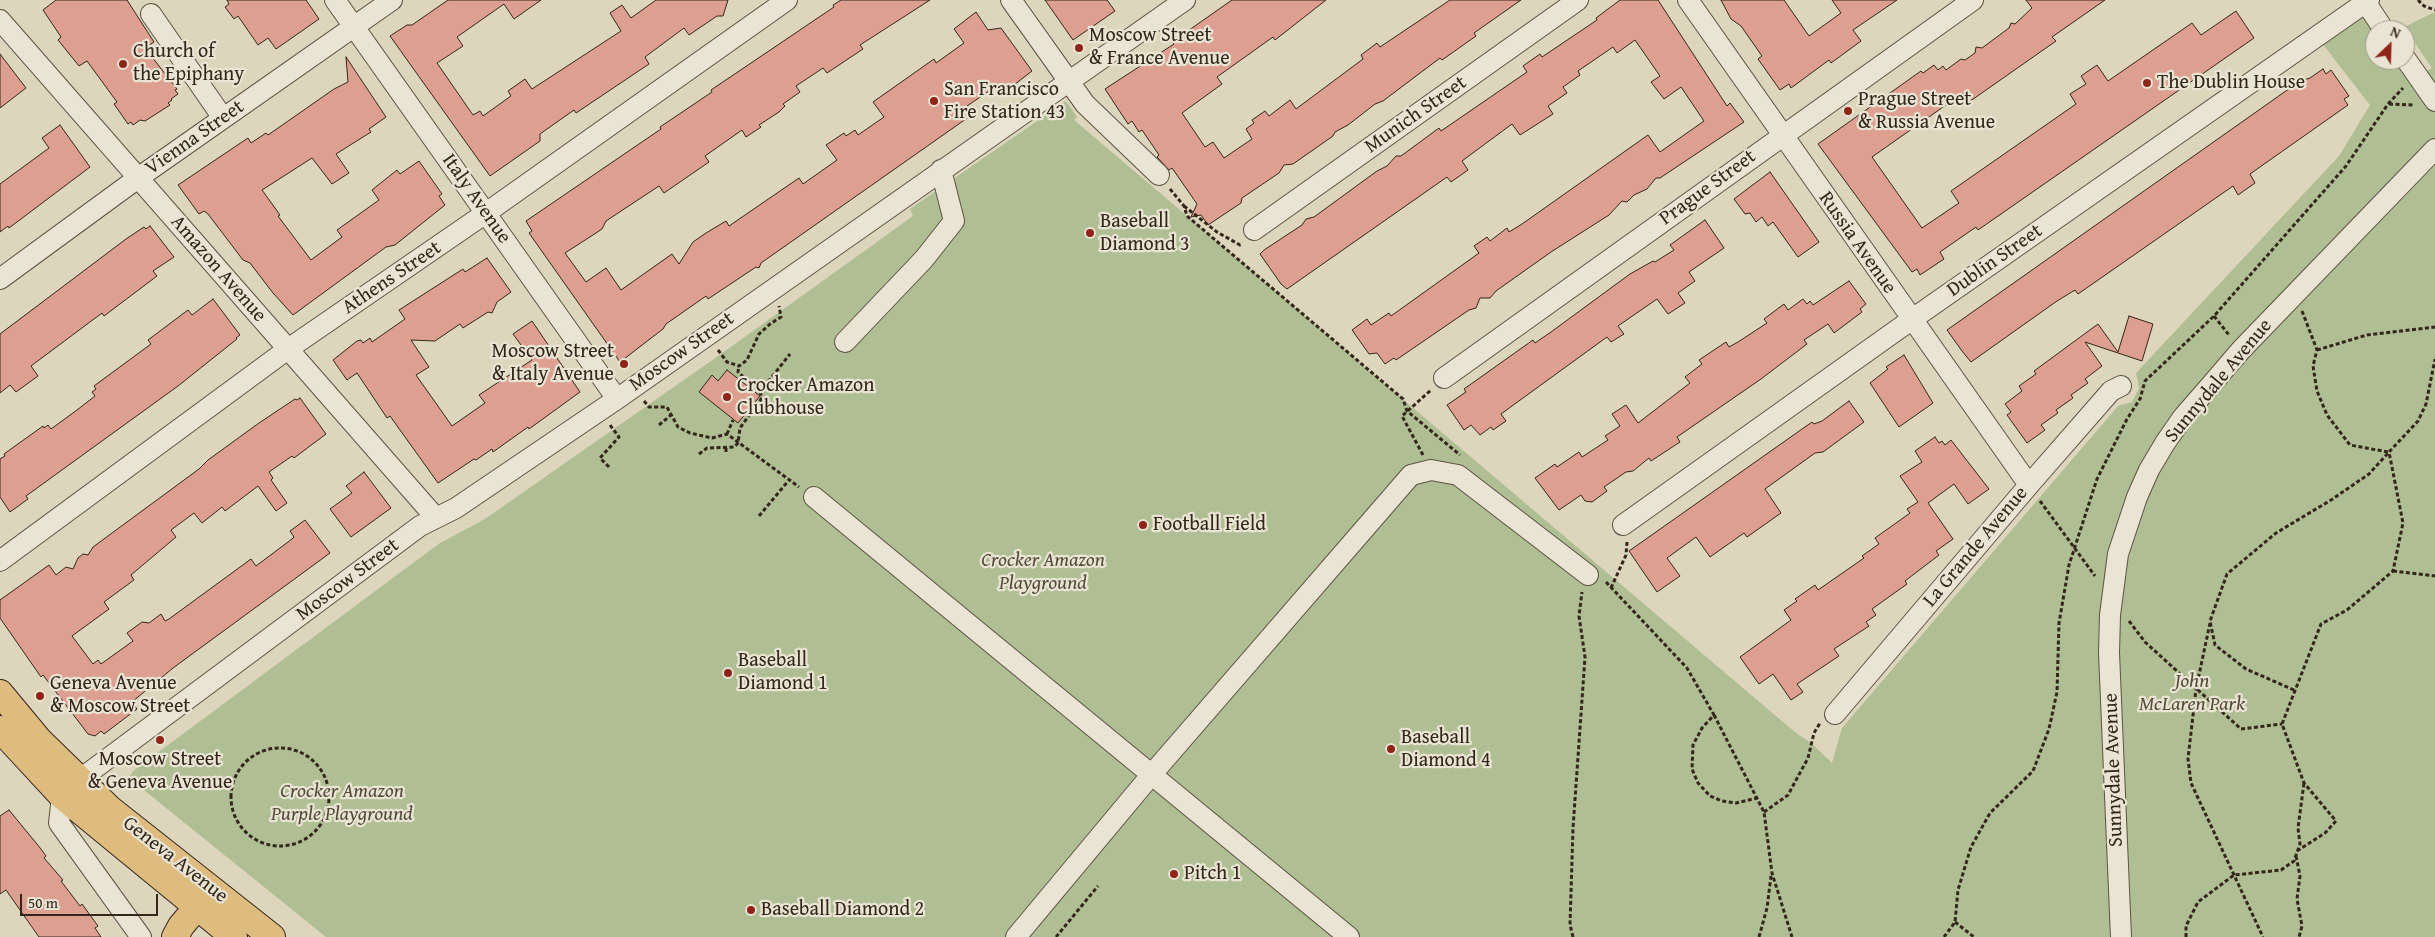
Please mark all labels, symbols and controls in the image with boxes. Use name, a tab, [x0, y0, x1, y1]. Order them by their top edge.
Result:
north arrow	[2365, 20, 2415, 70]
text: N	[2387, 21, 2404, 43]
place label: Moscow Street & France Avenue	[1089, 24, 1230, 71]
place label: Church of the Epiphany	[133, 40, 244, 87]
marker: Moscow Street & France Avenue	[1073, 42, 1085, 54]
marker: Church of the Epiphany	[117, 58, 129, 70]
street label: Munich Street	[1360, 71, 1472, 159]
place label: The Dublin House	[2157, 71, 2305, 95]
marker: The Dublin House	[2141, 77, 2153, 89]
place label: San Francisco Fire Station 43	[944, 78, 1065, 125]
place label: Prague Street & Russia Avenue	[1858, 88, 1995, 135]
street label: Vienna Street	[141, 95, 249, 181]
marker: San Francisco Fire Station 43	[928, 95, 940, 107]
marker: Prague Street & Russia Avenue	[1842, 105, 1854, 117]
street label: Prague Street	[1655, 145, 1761, 231]
street label: Italy Avenue	[436, 149, 516, 249]
street label: Russia Avenue	[1813, 187, 1901, 299]
place label: Baseball Diamond 3	[1100, 210, 1190, 257]
street label: Amazon Avenue	[165, 211, 271, 327]
street label: Dublin Street	[1943, 219, 2047, 303]
marker: Baseball Diamond 3	[1084, 227, 1096, 239]
street label: Athens Street	[338, 236, 446, 320]
street label: Moscow Street	[625, 307, 739, 397]
street label: Sunnydale Avenue	[2160, 314, 2278, 448]
place label: Moscow Street & Italy Avenue	[491, 340, 614, 387]
marker: Moscow Street & Italy Avenue	[618, 358, 630, 370]
place label: Crocker Amazon Clubhouse	[737, 374, 874, 421]
marker: Crocker Amazon Clubhouse	[721, 391, 733, 403]
street label: La Grande Avenue	[1919, 482, 2033, 612]
place label: Football Field	[1153, 513, 1266, 537]
marker: Football Field	[1137, 519, 1149, 531]
street label: Moscow Street	[292, 534, 404, 626]
park label: Crocker Amazon Playground	[981, 549, 1105, 596]
place label: Baseball Diamond 1	[738, 649, 828, 696]
marker: Baseball Diamond 1	[722, 667, 734, 679]
park label: John McLaren Park	[2139, 670, 2245, 717]
place label: Geneva Avenue & Moscow Street	[50, 672, 190, 719]
marker: Geneva Avenue & Moscow Street	[34, 690, 46, 702]
street label: Sunnydale Avenue	[2099, 693, 2129, 847]
place label: Baseball Diamond 4	[1401, 726, 1491, 773]
marker: Moscow Street & Geneva Avenue	[154, 734, 166, 746]
marker: Baseball Diamond 4	[1385, 743, 1397, 755]
place label: Moscow Street & Geneva Avenue	[88, 748, 232, 795]
park label: Crocker Amazon Purple Playground	[271, 780, 413, 827]
street label: Geneva Avenue	[118, 812, 232, 908]
place label: Pitch 1	[1184, 862, 1241, 886]
marker: Pitch 1	[1168, 868, 1180, 880]
scale bar	[22, 884, 160, 916]
text: 50 m	[28, 892, 58, 913]
place label: Baseball Diamond 2	[761, 898, 924, 922]
marker: Baseball Diamond 2	[745, 904, 757, 916]

